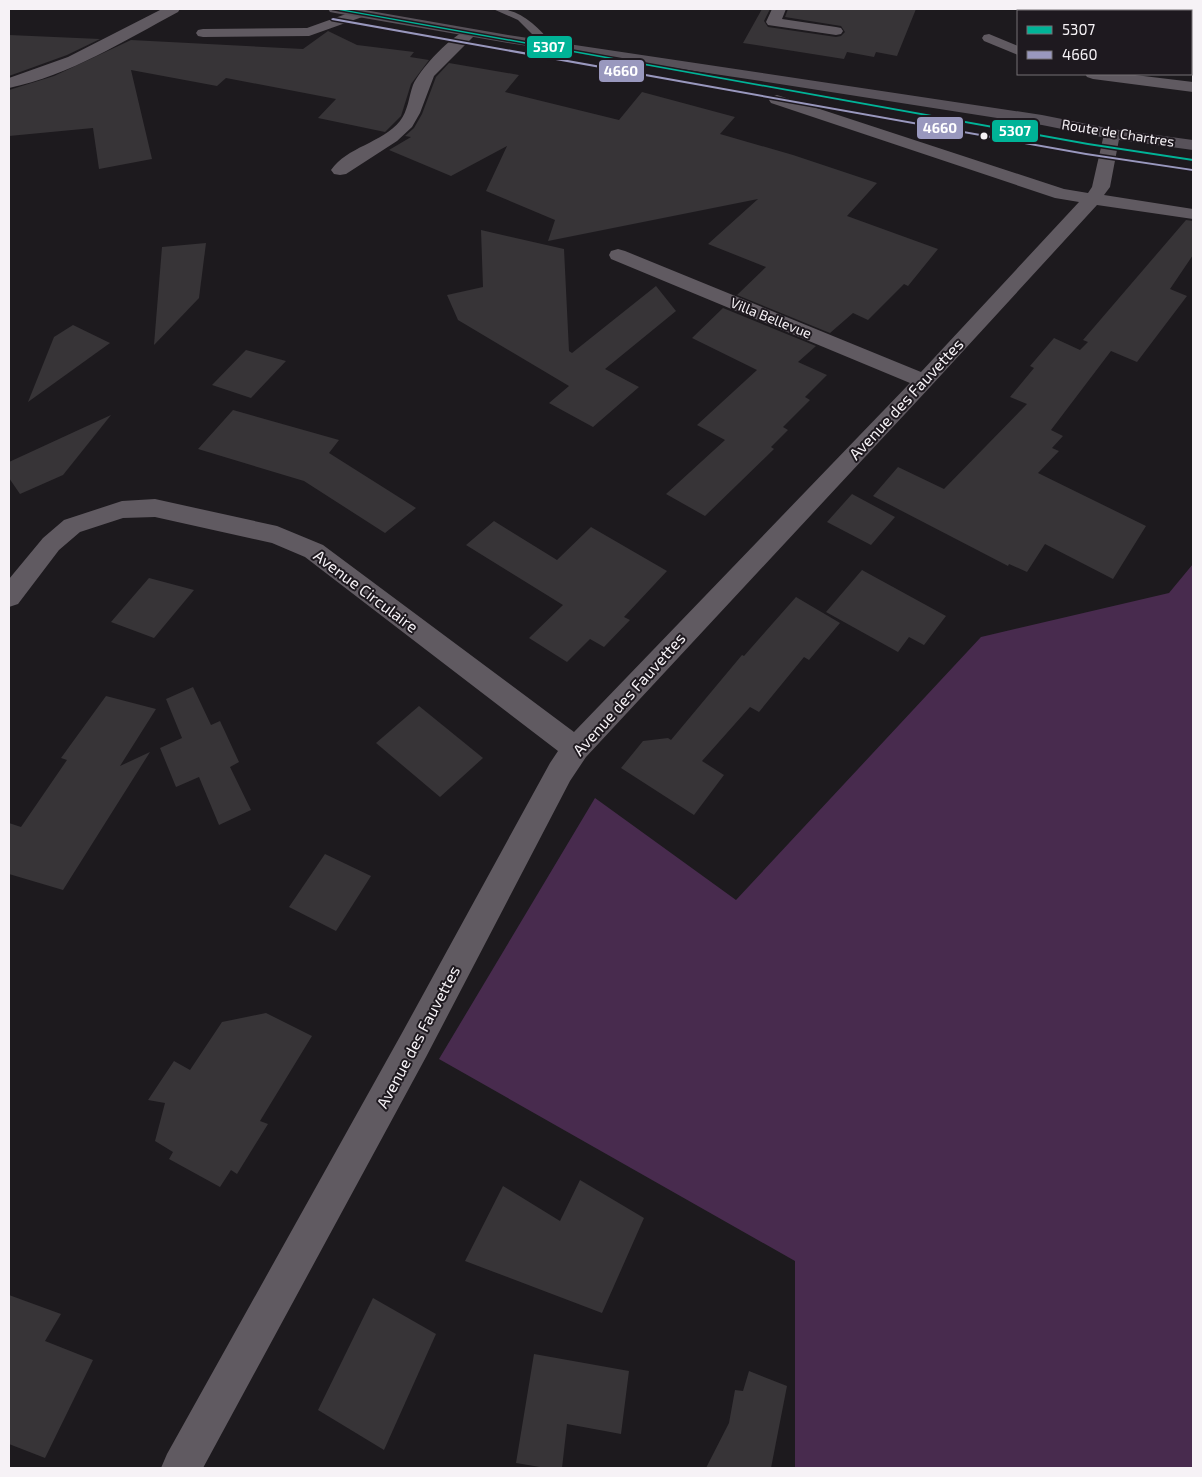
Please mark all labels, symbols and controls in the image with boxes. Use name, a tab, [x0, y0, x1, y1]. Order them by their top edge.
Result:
legend	[1017, 10, 1192, 75]
text: 5307	[1062, 20, 1095, 38]
line badge: 5307	[526, 35, 573, 59]
text: 5307	[533, 38, 566, 55]
text: 4660	[1062, 45, 1097, 63]
line badge: 4660	[598, 59, 645, 83]
text: 4660	[604, 62, 638, 79]
street label: Route de Chartres	[1060, 115, 1176, 150]
line badge: 4660	[916, 116, 964, 140]
text: 4660	[923, 119, 957, 136]
line badge: 5307	[991, 119, 1039, 143]
text: 5307	[999, 122, 1032, 139]
unlabelled marker	[979, 131, 989, 141]
street label: Villa Bellevue	[728, 294, 814, 342]
street label: Avenue des Fauvettes	[845, 334, 967, 463]
street label: Avenue Circulaire	[310, 545, 422, 636]
street label: Avenue des Fauvettes	[568, 628, 689, 759]
street label: Avenue des Fauvettes	[372, 962, 463, 1111]

